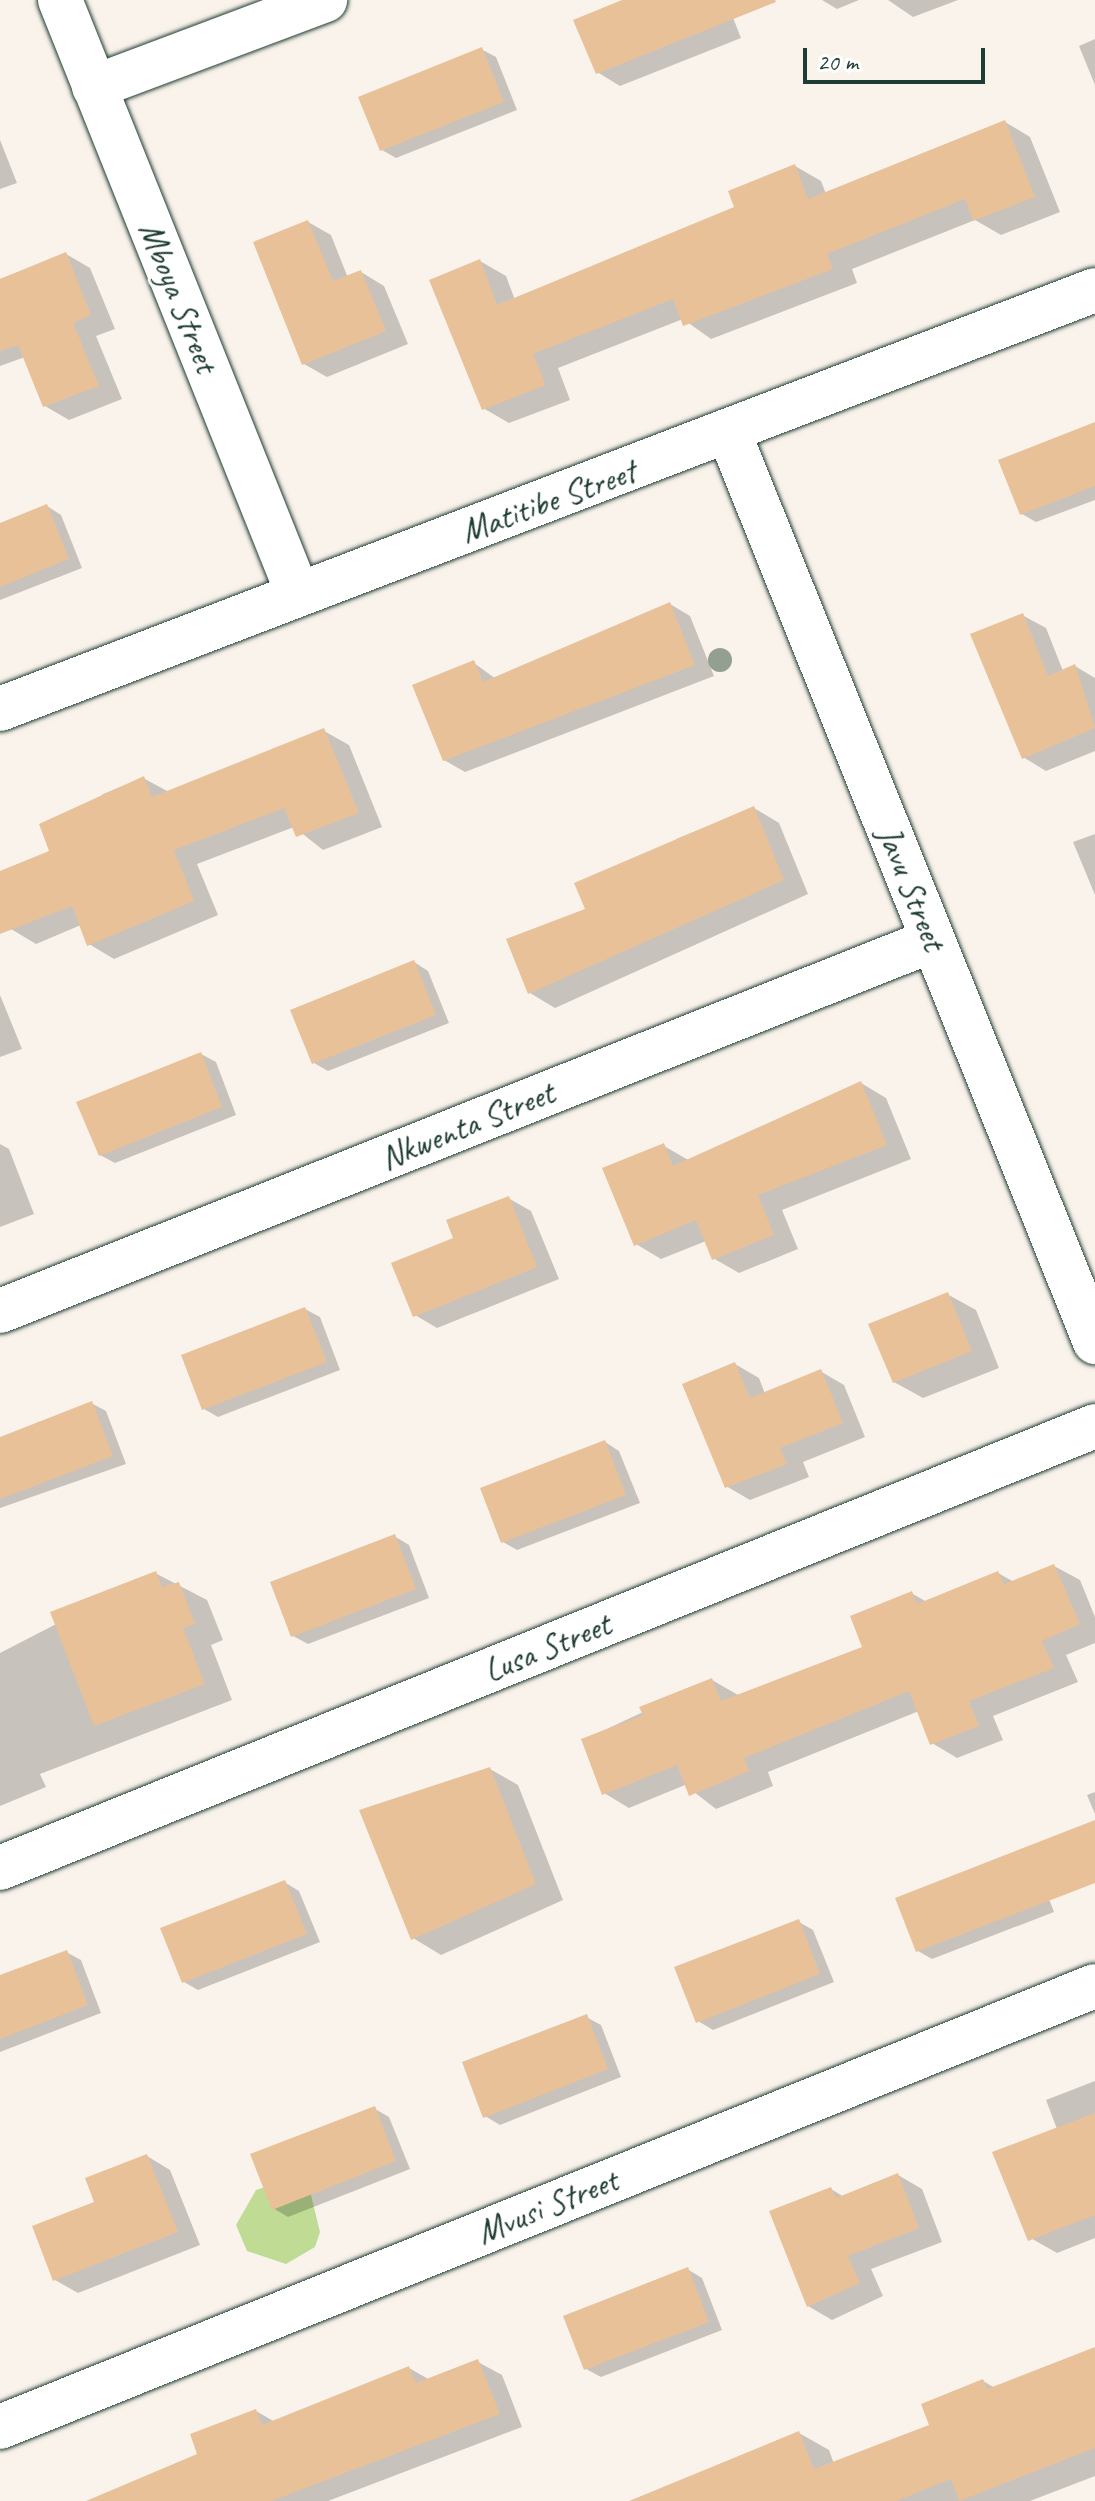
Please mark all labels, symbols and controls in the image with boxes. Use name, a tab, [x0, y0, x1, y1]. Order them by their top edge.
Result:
scale bar	[807, 32, 989, 82]
text: 20 m	[817, 47, 858, 77]
street label: Mboya Street	[130, 216, 228, 378]
street label: Matitibe Street	[455, 451, 641, 551]
street label: Javu Street	[869, 820, 955, 956]
street label: Nkwenta Street	[374, 1072, 560, 1178]
street label: Lusa Street	[478, 1603, 616, 1691]
street label: Mvusi Street	[470, 2159, 624, 2253]

